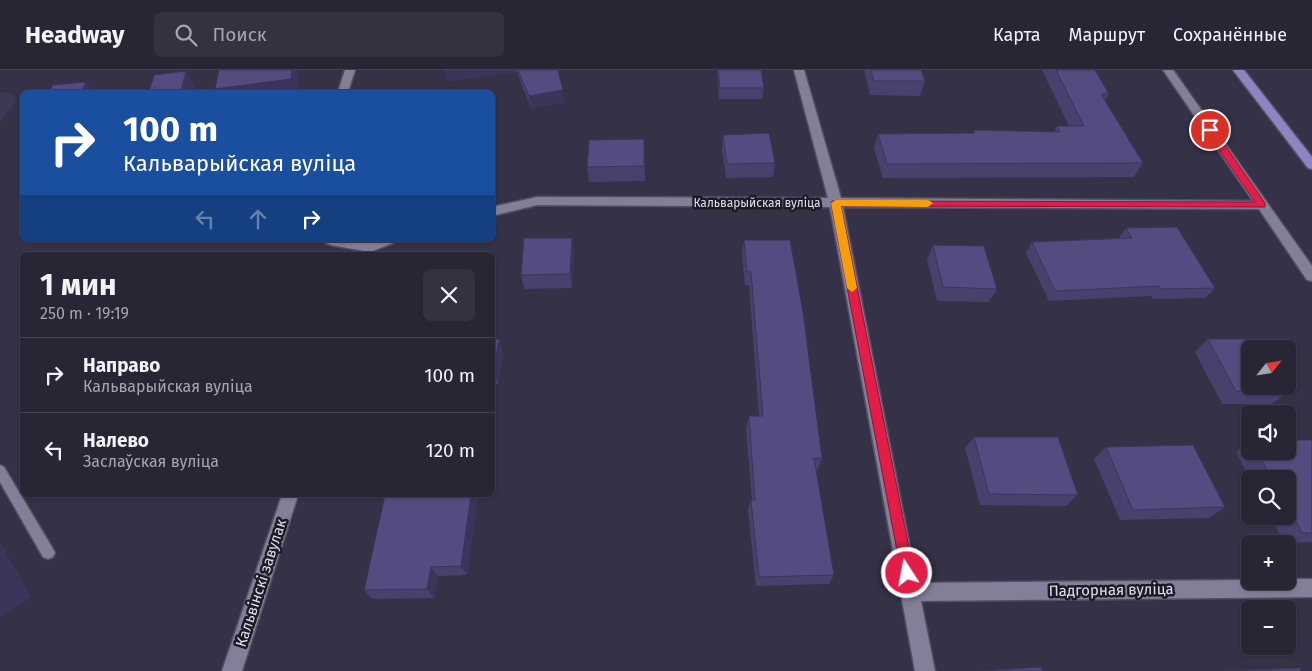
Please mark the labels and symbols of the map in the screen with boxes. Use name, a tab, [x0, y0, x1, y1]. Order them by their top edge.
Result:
pin	[1189, 109, 1231, 151]
street label: Кальварыйская вуліца	[693, 196, 821, 210]
north arrow	[1241, 340, 1296, 395]
street label: Кальвінскі завулак	[232, 516, 290, 649]
position arrow	[880, 546, 932, 598]
street label: Падгорная вуліца	[1048, 580, 1174, 600]

